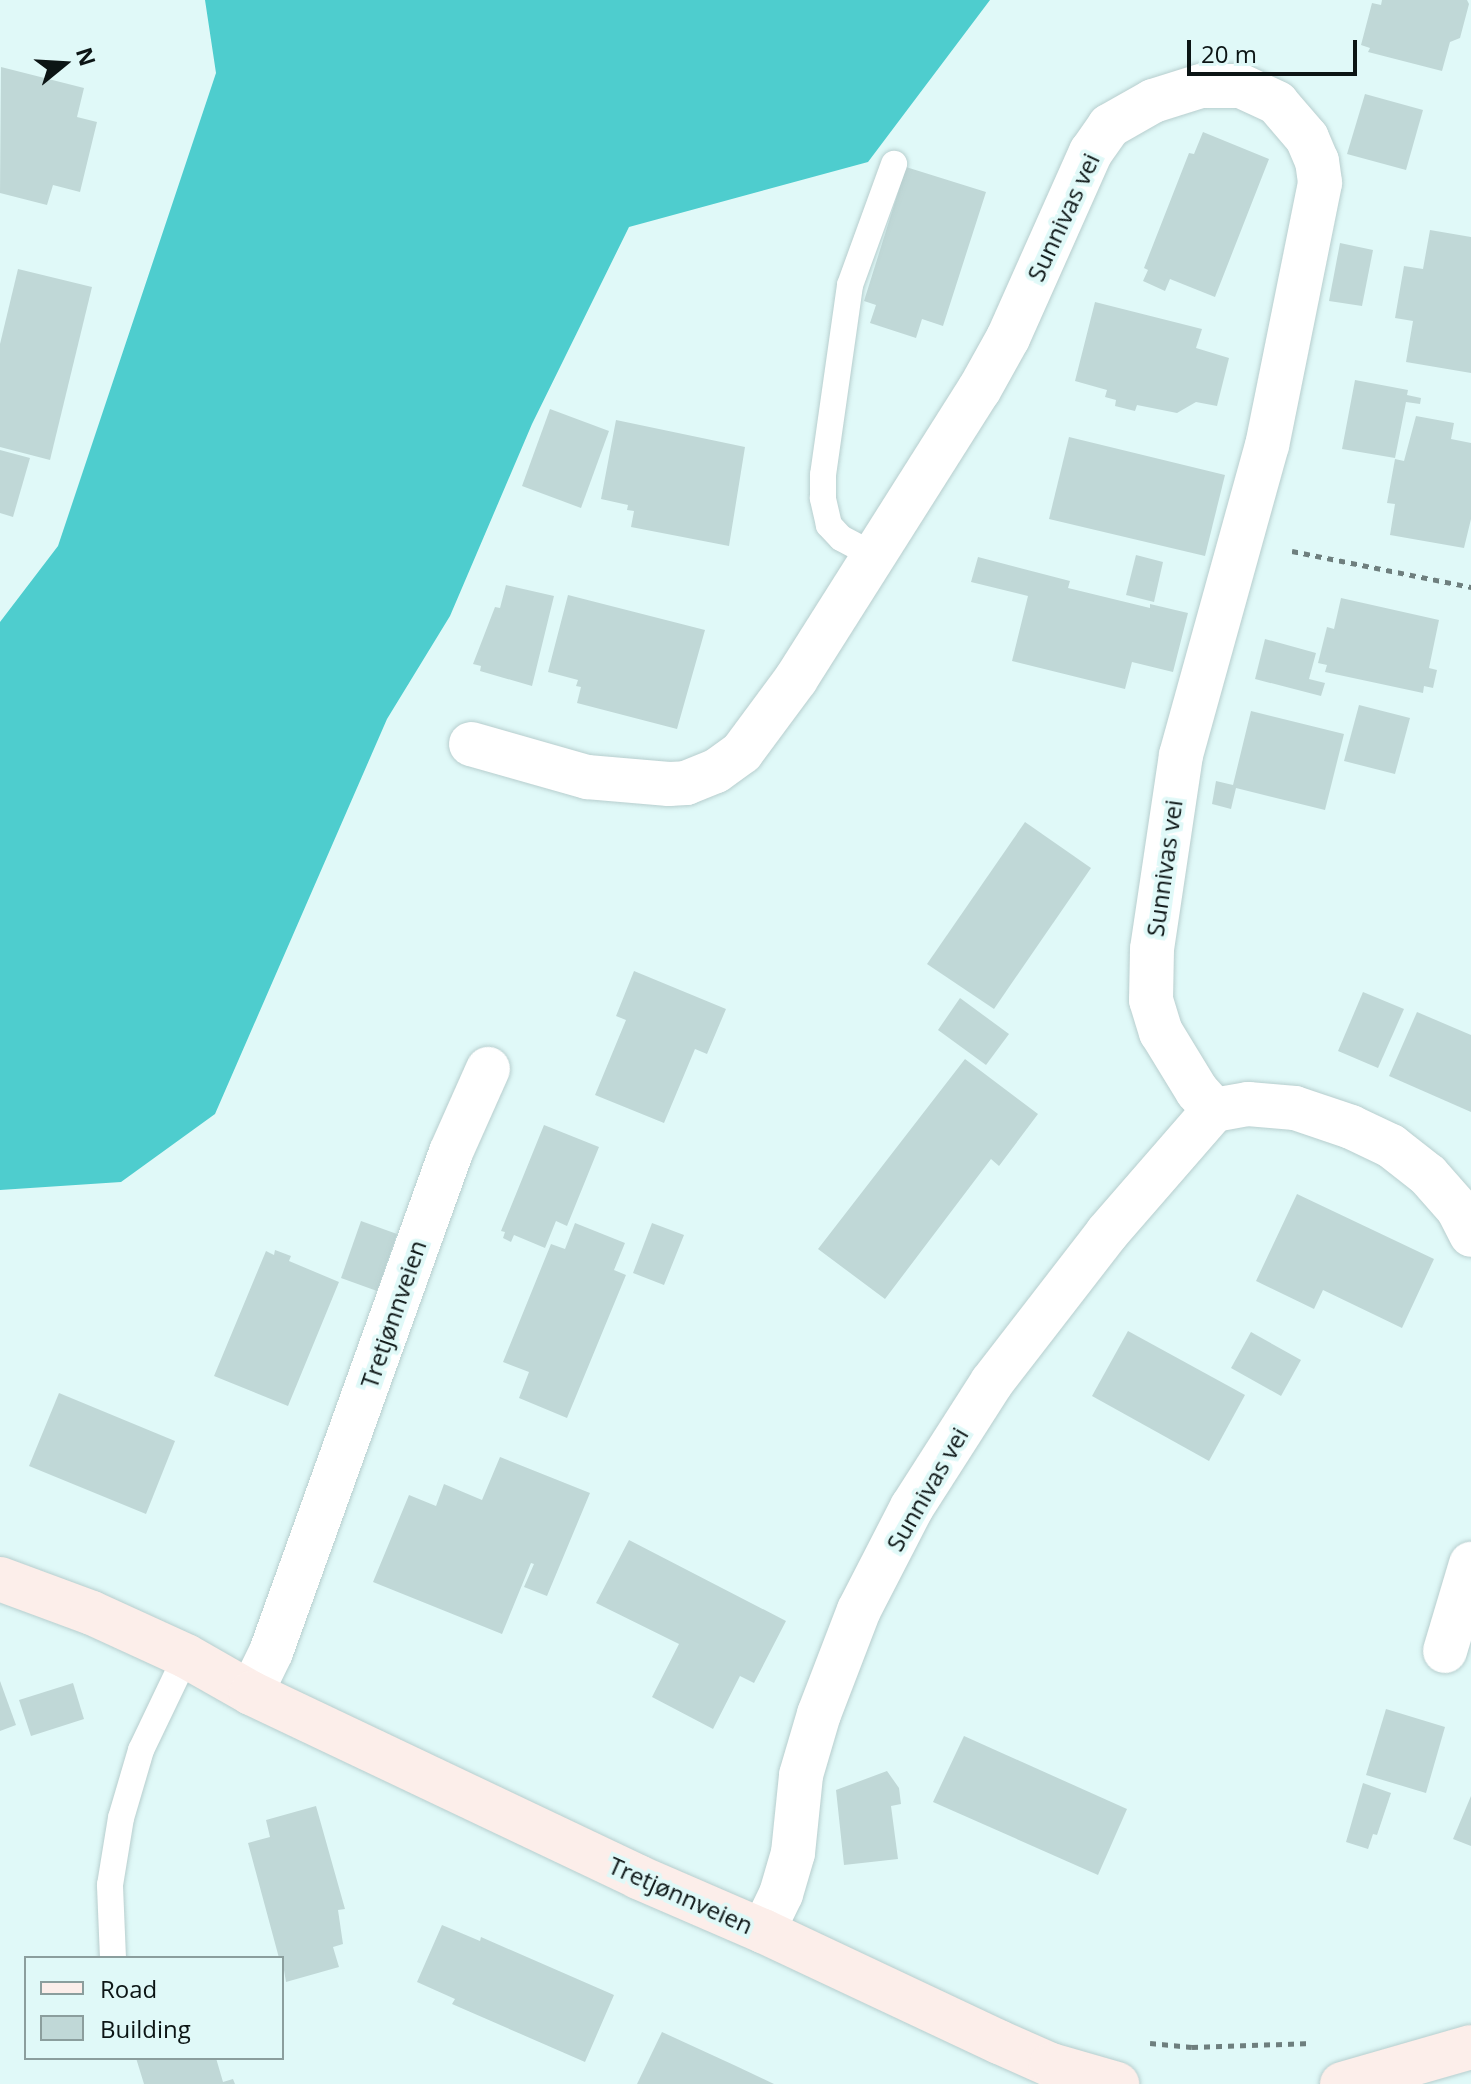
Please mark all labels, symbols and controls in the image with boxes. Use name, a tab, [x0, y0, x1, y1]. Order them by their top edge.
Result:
north arrow	[24, 24, 104, 104]
scale bar	[1191, 24, 1361, 74]
text: 20 m	[1201, 37, 1257, 70]
text: N	[70, 43, 104, 70]
street label: Sunnivas vei	[1021, 148, 1105, 286]
street label: Sunnivas vei	[1140, 798, 1188, 938]
street label: Tretjønnveien	[354, 1236, 432, 1392]
street label: Sunnivas vei	[880, 1422, 974, 1556]
street label: Tretjønnveien	[604, 1850, 758, 1940]
legend	[24, 1956, 284, 2060]
text: Road	[100, 1972, 157, 2005]
text: Building	[100, 2012, 191, 2045]

